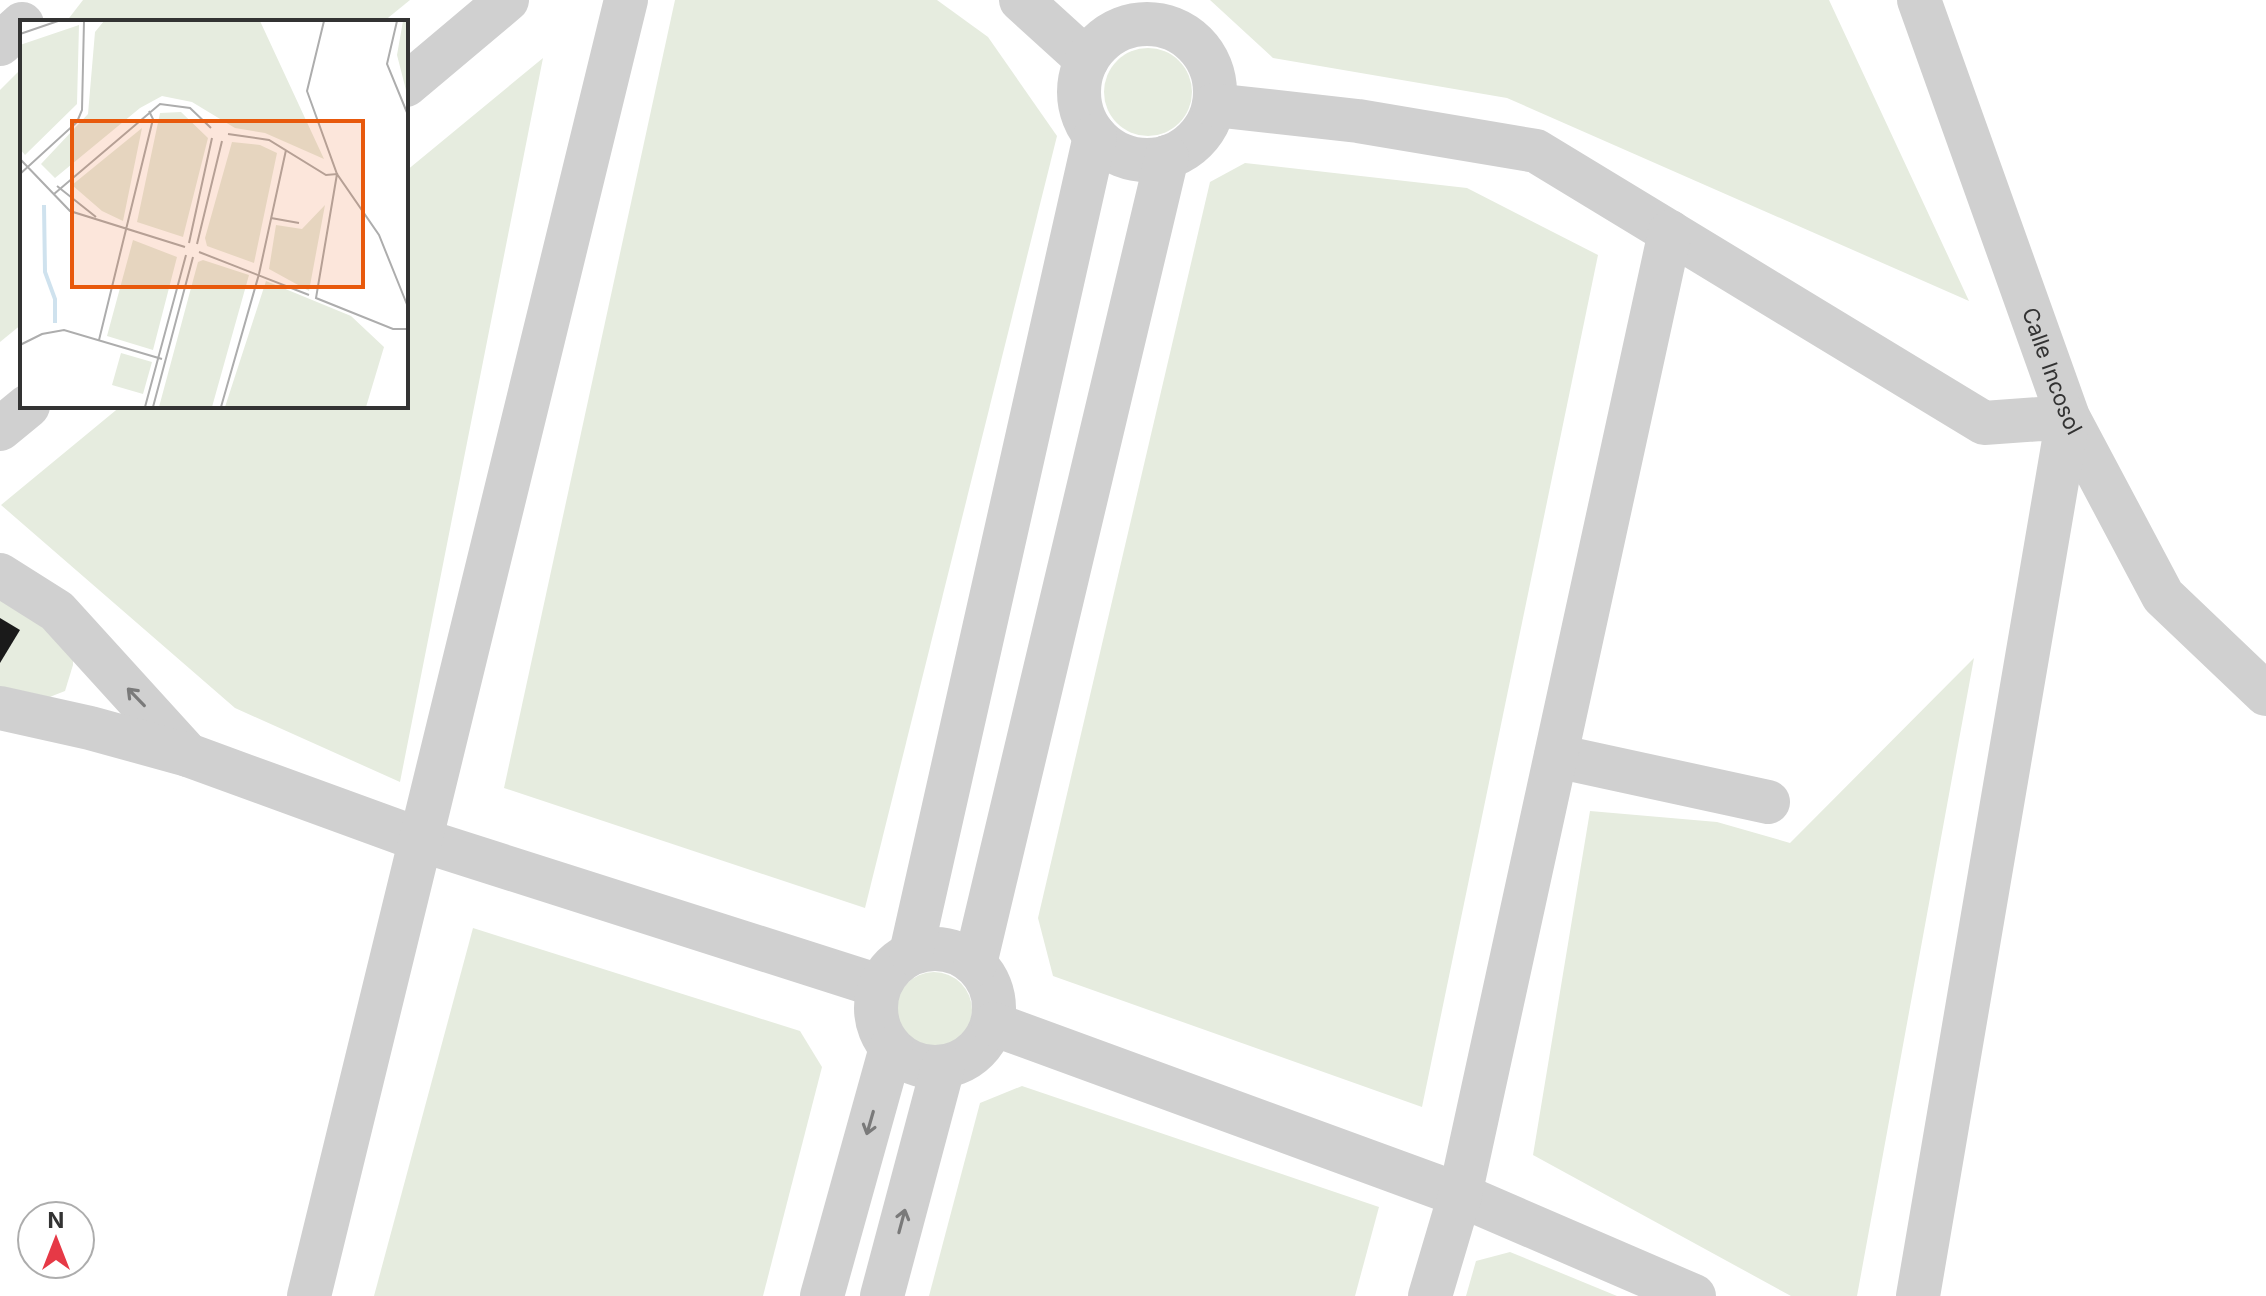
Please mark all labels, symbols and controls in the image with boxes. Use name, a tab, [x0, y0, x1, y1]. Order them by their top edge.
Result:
inset map	[20, 20, 408, 408]
street label: Calle Incosol	[2017, 304, 2088, 439]
one-way arrow	[127, 688, 146, 707]
one-way arrow	[862, 1110, 877, 1136]
north arrow	[16, 1200, 96, 1280]
text: N	[48, 1207, 64, 1233]
one-way arrow	[896, 1208, 911, 1234]

